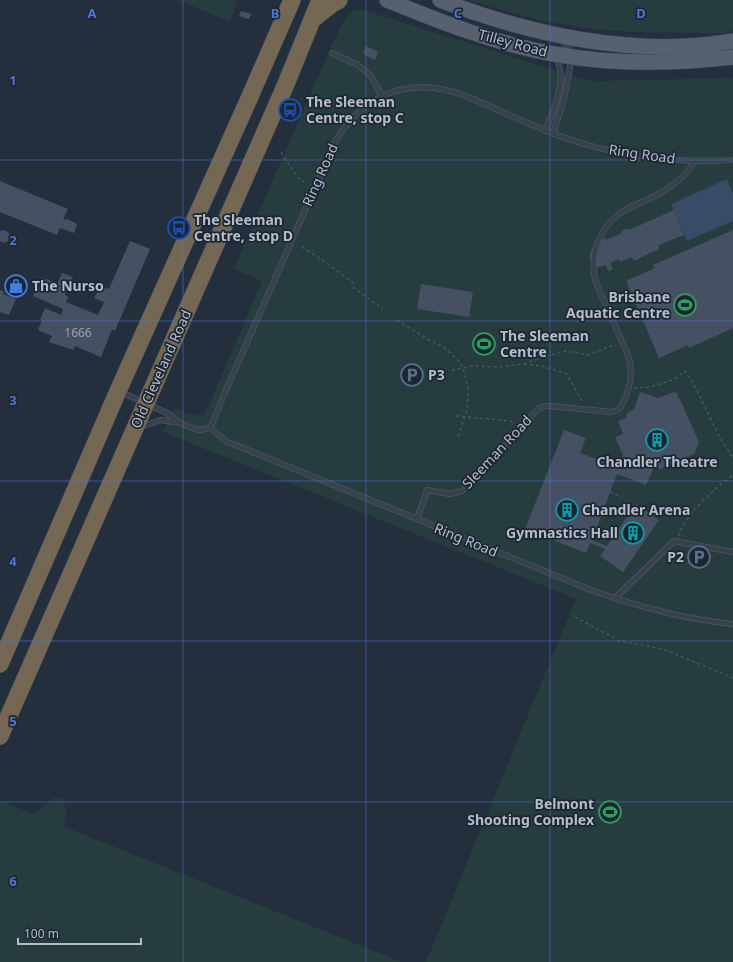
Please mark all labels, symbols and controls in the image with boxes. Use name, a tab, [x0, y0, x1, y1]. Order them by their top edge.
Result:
text: A	[88, 4, 97, 22]
text: B	[271, 4, 279, 22]
text: C	[454, 4, 462, 22]
text: D	[636, 4, 646, 22]
street label: Tilley Road	[477, 24, 550, 61]
text: 1	[9, 71, 17, 89]
place label: The Sleeman Centre, stop C	[306, 92, 404, 127]
bus stop icon: The Sleeman Centre, stop C	[277, 97, 303, 123]
street label: Ring Road	[608, 139, 677, 168]
street label: Ring Road	[297, 140, 342, 209]
place label: The Sleeman Centre, stop D	[194, 210, 293, 245]
bus stop icon: The Sleeman Centre, stop D	[166, 215, 192, 241]
text: 2	[9, 231, 17, 249]
shop icon: The Nurso	[3, 273, 29, 299]
place label: The Nurso	[32, 276, 104, 295]
place label: Brisbane Aquatic Centre	[566, 287, 670, 322]
sports icon: Brisbane Aquatic Centre	[672, 292, 698, 318]
street label: Old Cleveland Road	[126, 307, 195, 431]
house number: 1666	[64, 324, 92, 341]
place label: The Sleeman Centre	[500, 326, 589, 361]
sports icon: The Sleeman Centre	[471, 331, 497, 357]
parking icon: P3	[399, 362, 425, 388]
place label: P3	[428, 365, 445, 384]
text: 3	[9, 391, 17, 409]
street label: Sleeman Road	[458, 411, 536, 493]
building icon: Chandler Theatre	[644, 427, 670, 453]
place label: Chandler Theatre	[596, 452, 718, 471]
building icon: Chandler Arena	[554, 497, 580, 523]
place label: Chandler Arena	[582, 500, 690, 519]
street label: Ring Road	[432, 518, 501, 561]
building icon: Gymnastics Hall	[620, 520, 646, 546]
place label: Gymnastics Hall	[506, 523, 618, 542]
parking icon: P2	[686, 544, 712, 570]
place label: P2	[667, 547, 684, 566]
text: 4	[9, 552, 17, 570]
text: 5	[9, 712, 17, 730]
place label: Belmont Shooting Complex	[467, 794, 595, 829]
sports icon: Belmont Shooting Complex	[597, 799, 623, 825]
text: 6	[9, 872, 17, 890]
scale bar	[18, 920, 141, 946]
text: 100 m	[24, 925, 59, 942]

